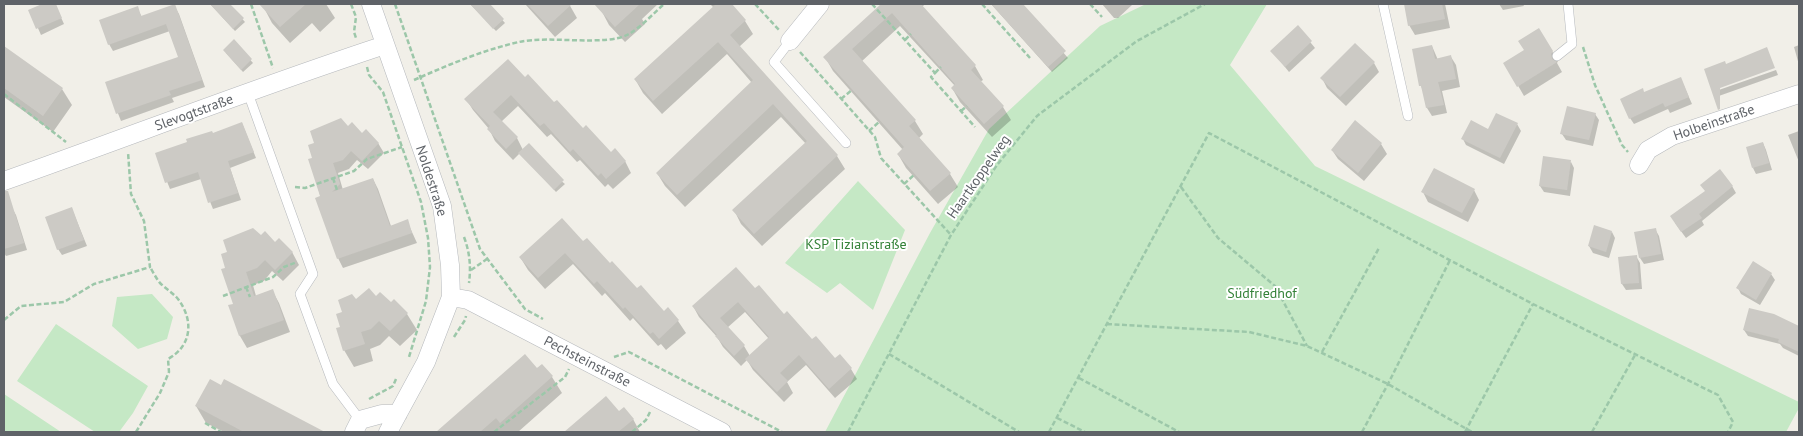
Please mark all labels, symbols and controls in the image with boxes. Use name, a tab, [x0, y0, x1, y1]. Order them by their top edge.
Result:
street label: Slevogtstraße	[152, 91, 236, 135]
street label: Holbeinstraße	[1671, 101, 1757, 145]
street label: Haartkoppelweg	[944, 132, 1014, 222]
street label: Noldestraße	[412, 143, 450, 219]
park label: KSP Tizianstraße	[805, 237, 907, 253]
park label: Südfriedhof	[1227, 286, 1297, 302]
street label: Pechsteinstraße	[541, 333, 633, 391]

